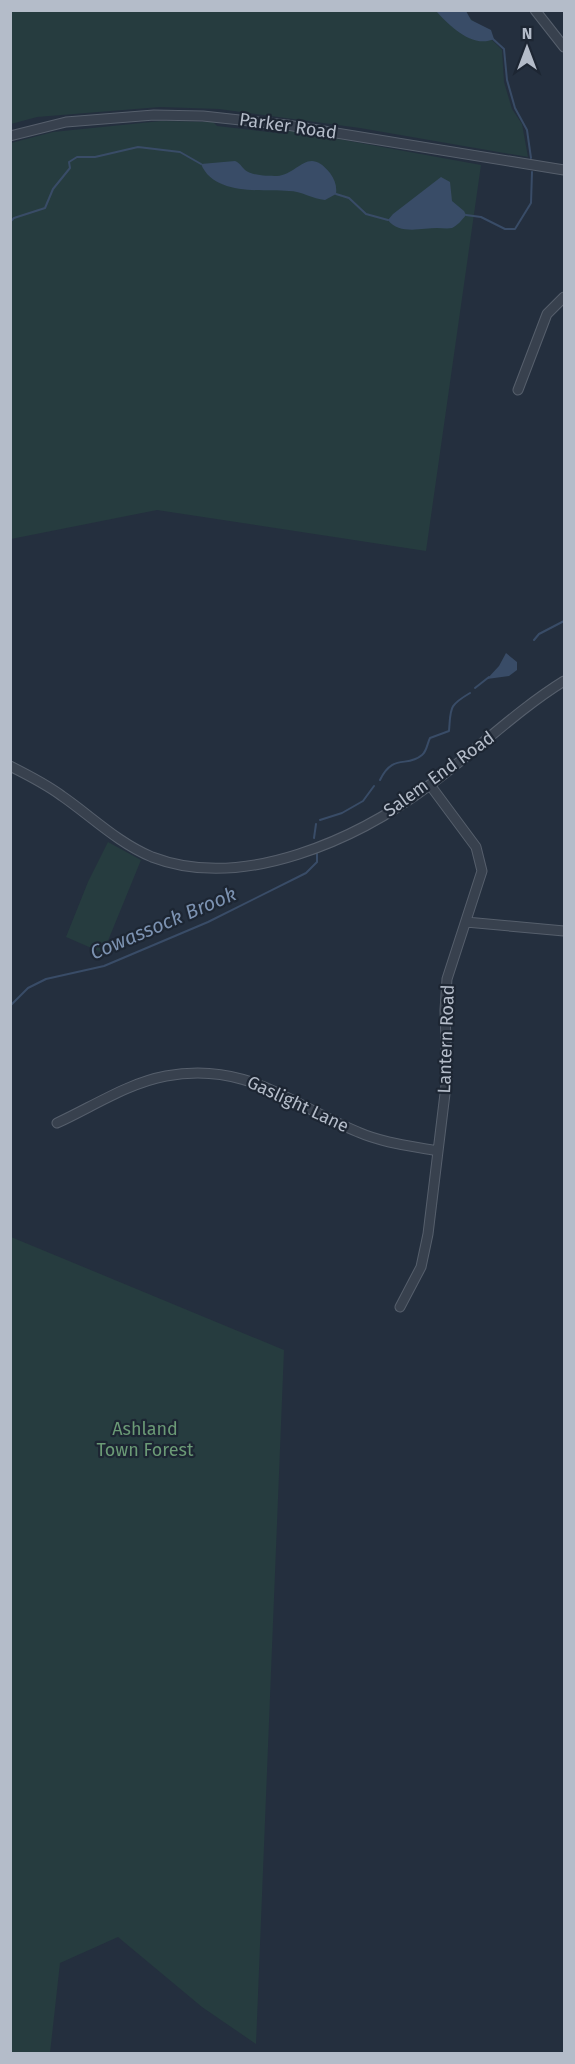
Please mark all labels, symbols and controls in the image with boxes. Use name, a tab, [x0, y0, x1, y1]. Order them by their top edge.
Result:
north arrow	[497, 18, 557, 78]
text: N	[522, 24, 532, 43]
street label: Parker Road	[238, 108, 338, 144]
street label: Salem End Road	[379, 726, 499, 822]
water label: Cowassock Brook	[86, 881, 240, 965]
street label: Lantern Road	[433, 984, 459, 1094]
street label: Gaslight Lane	[244, 1071, 352, 1137]
park label: Ashland Town Forest	[97, 1418, 194, 1461]

